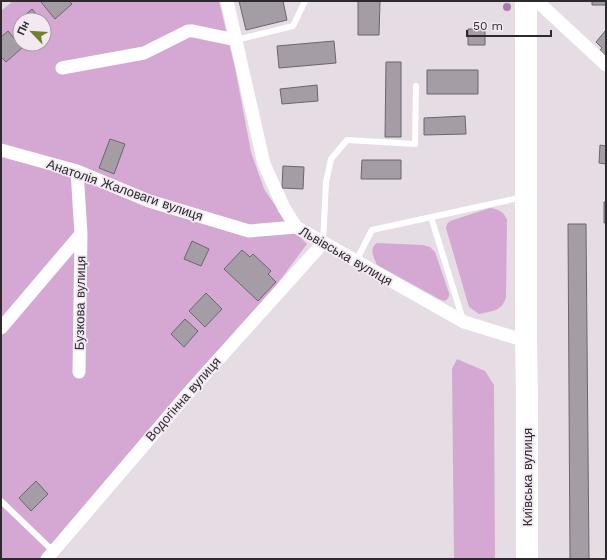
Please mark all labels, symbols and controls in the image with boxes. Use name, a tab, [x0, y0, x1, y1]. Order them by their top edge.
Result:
north arrow	[12, 12, 52, 52]
scale bar	[467, 12, 551, 38]
text: Пн	[14, 19, 32, 37]
text: 50 m	[473, 19, 503, 33]
street label: Анатолія Жаловаги вулиця	[45, 156, 205, 224]
street label: Львівська вулиця	[297, 223, 395, 289]
street label: Бузкова вулиця	[72, 256, 88, 350]
street label: Водогінна вулиця	[142, 354, 224, 444]
street label: Київська вулиця	[520, 428, 535, 526]

